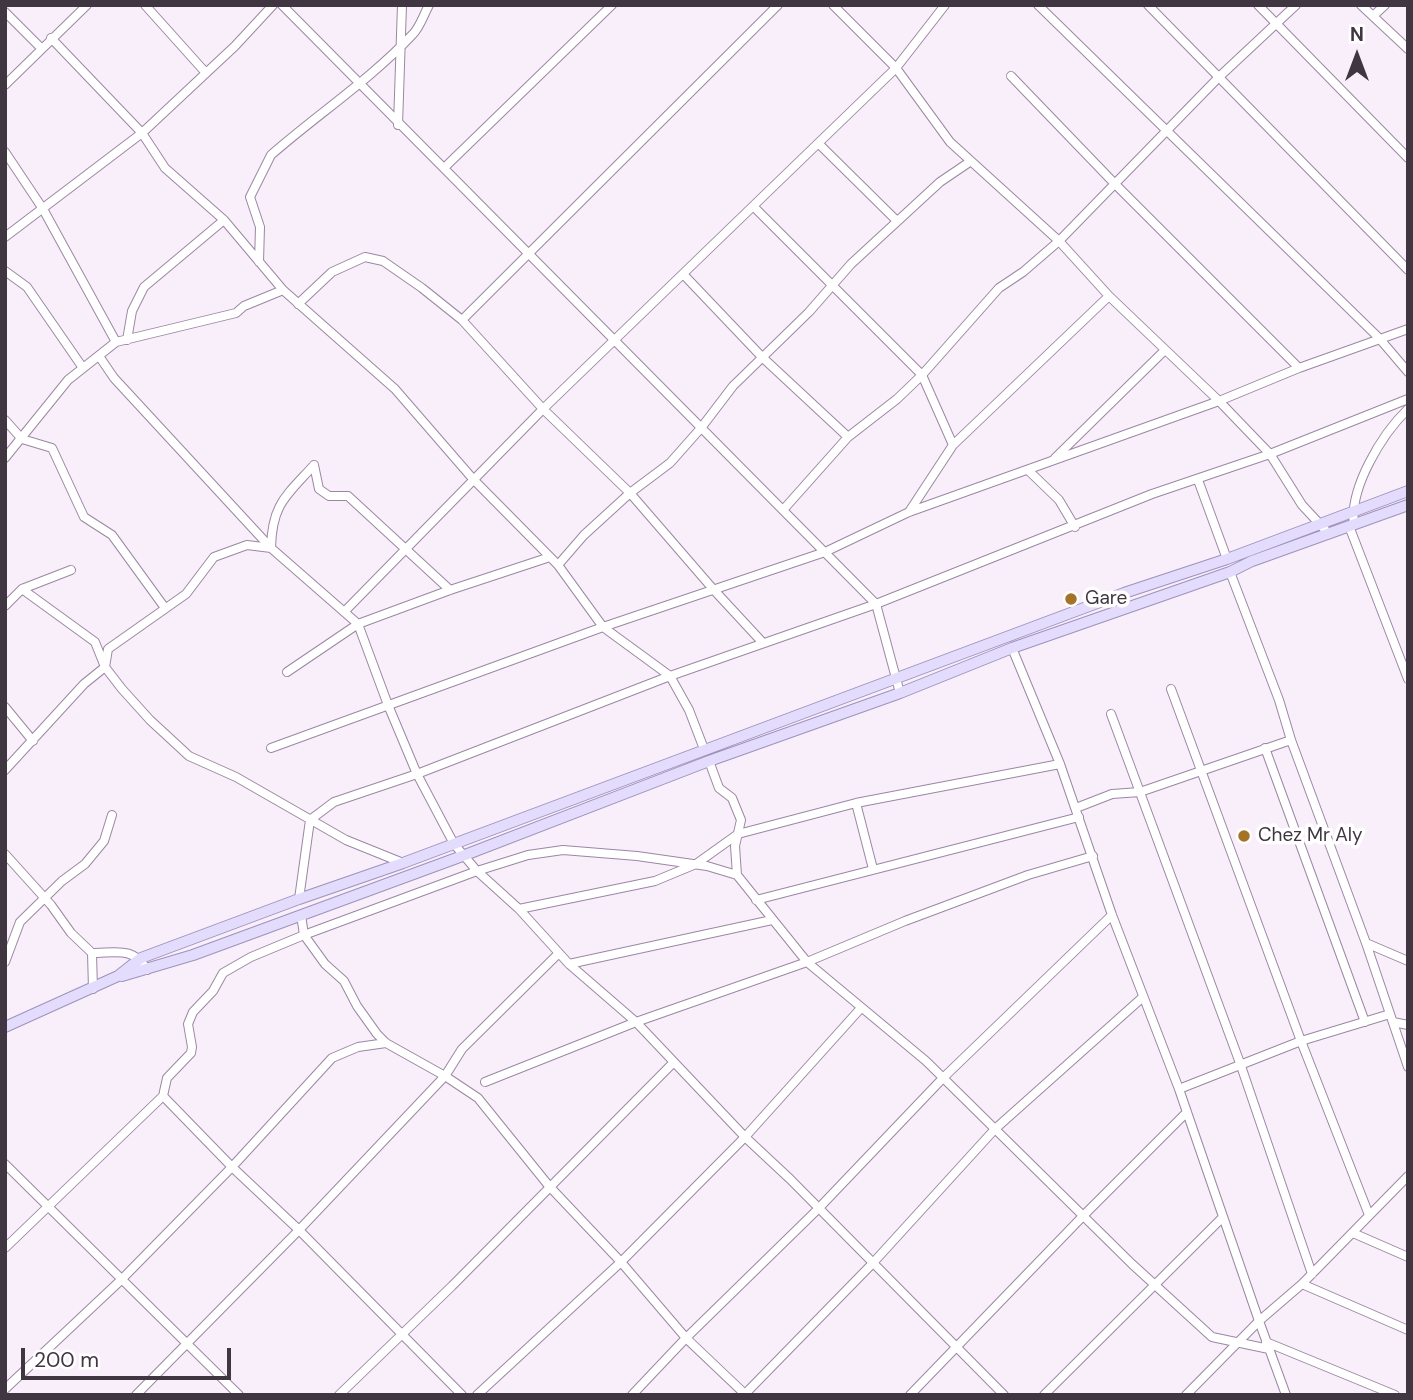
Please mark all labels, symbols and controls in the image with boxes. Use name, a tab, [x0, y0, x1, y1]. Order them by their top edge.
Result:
north arrow	[1322, 21, 1392, 91]
text: N	[1350, 22, 1364, 47]
place label: Gare	[1085, 588, 1127, 610]
marker: Gare	[1063, 591, 1079, 607]
place label: Chez Mr Aly	[1258, 825, 1363, 847]
marker: Chez Mr Aly	[1236, 828, 1252, 844]
scale bar	[24, 1334, 234, 1378]
text: 200 m	[34, 1346, 99, 1374]

